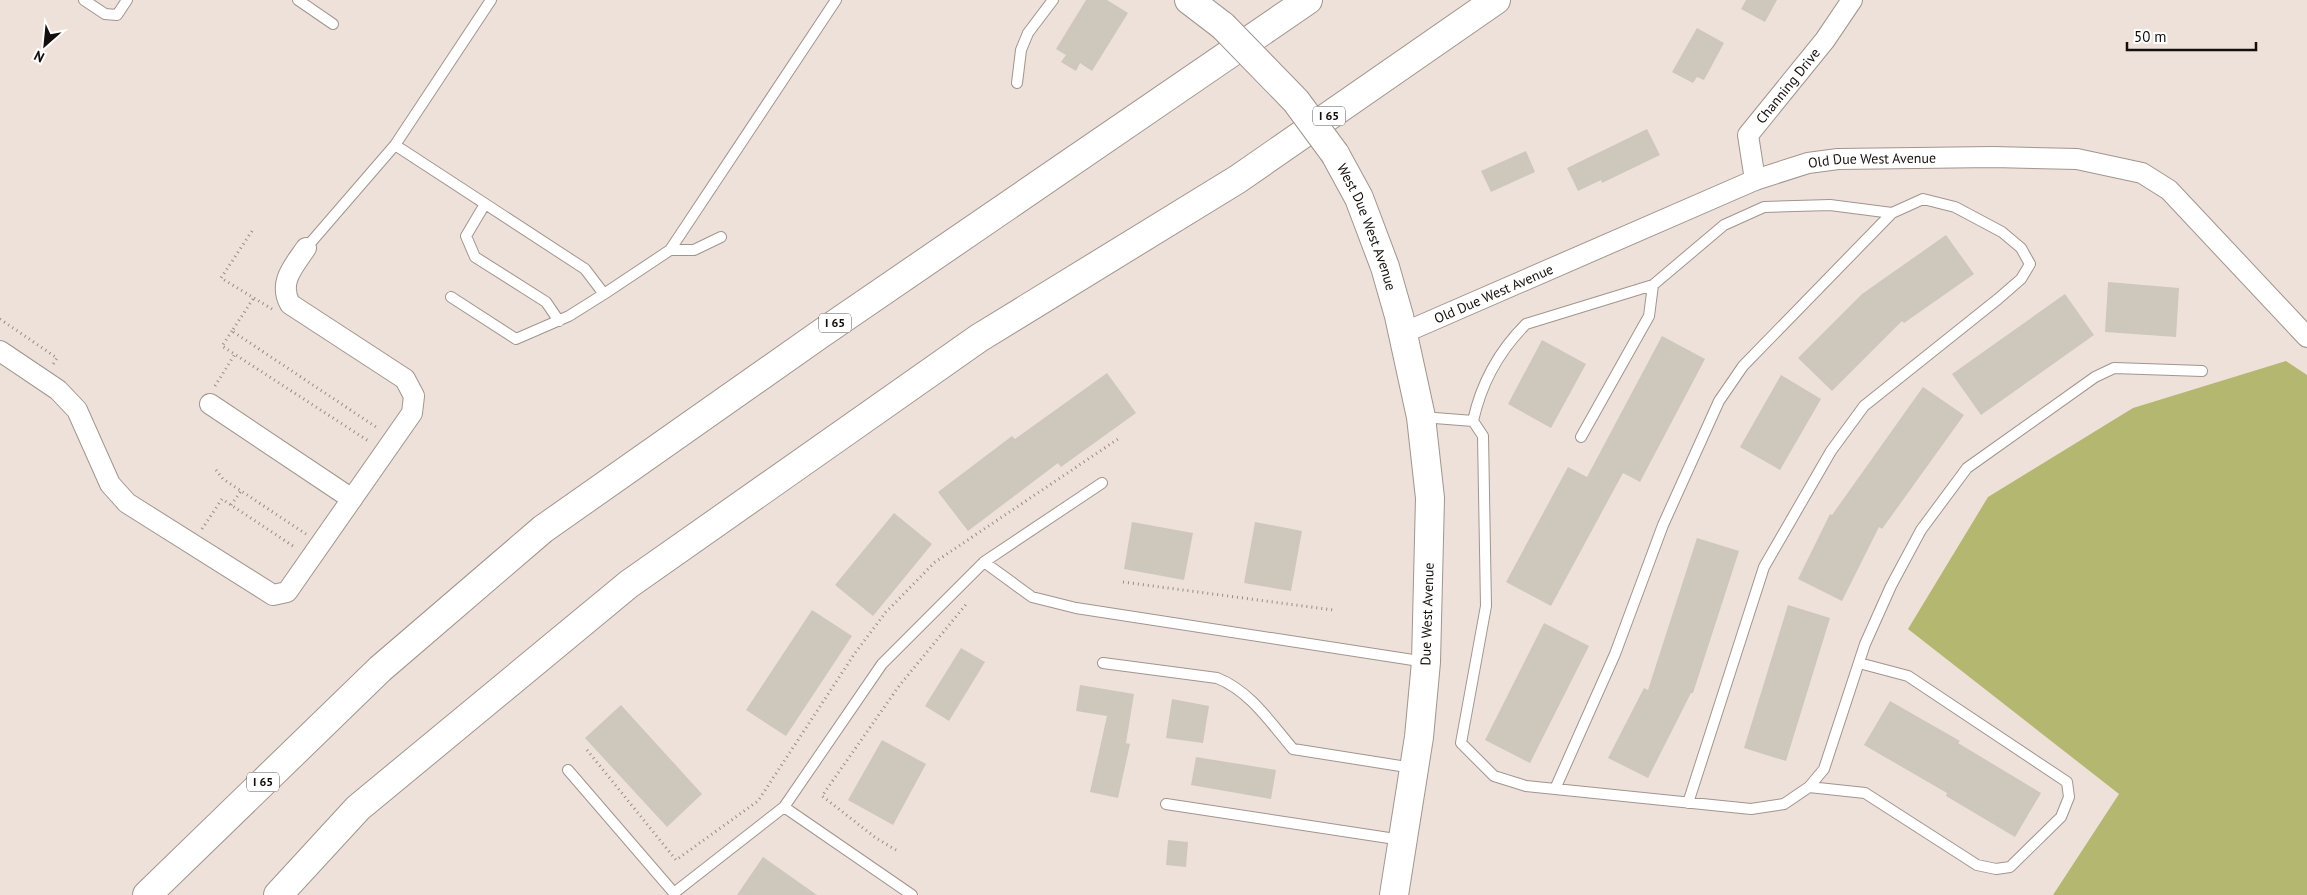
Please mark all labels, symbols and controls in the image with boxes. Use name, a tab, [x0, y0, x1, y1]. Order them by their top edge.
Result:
north arrow	[20, 20, 70, 70]
scale bar	[2127, 20, 2256, 52]
text: 50 m	[2134, 27, 2167, 46]
street label: Channing Drive	[1752, 44, 1824, 127]
text: N	[31, 46, 47, 67]
road number: I 65	[1313, 106, 1345, 125]
street label: Old Due West Avenue	[1807, 149, 1936, 172]
street label: West Due West Avenue	[1333, 160, 1400, 293]
street label: Old Due West Avenue	[1431, 260, 1556, 328]
road number: I 65	[819, 314, 851, 332]
street label: Due West Avenue	[1416, 562, 1438, 666]
road number: I 65	[247, 772, 279, 792]

